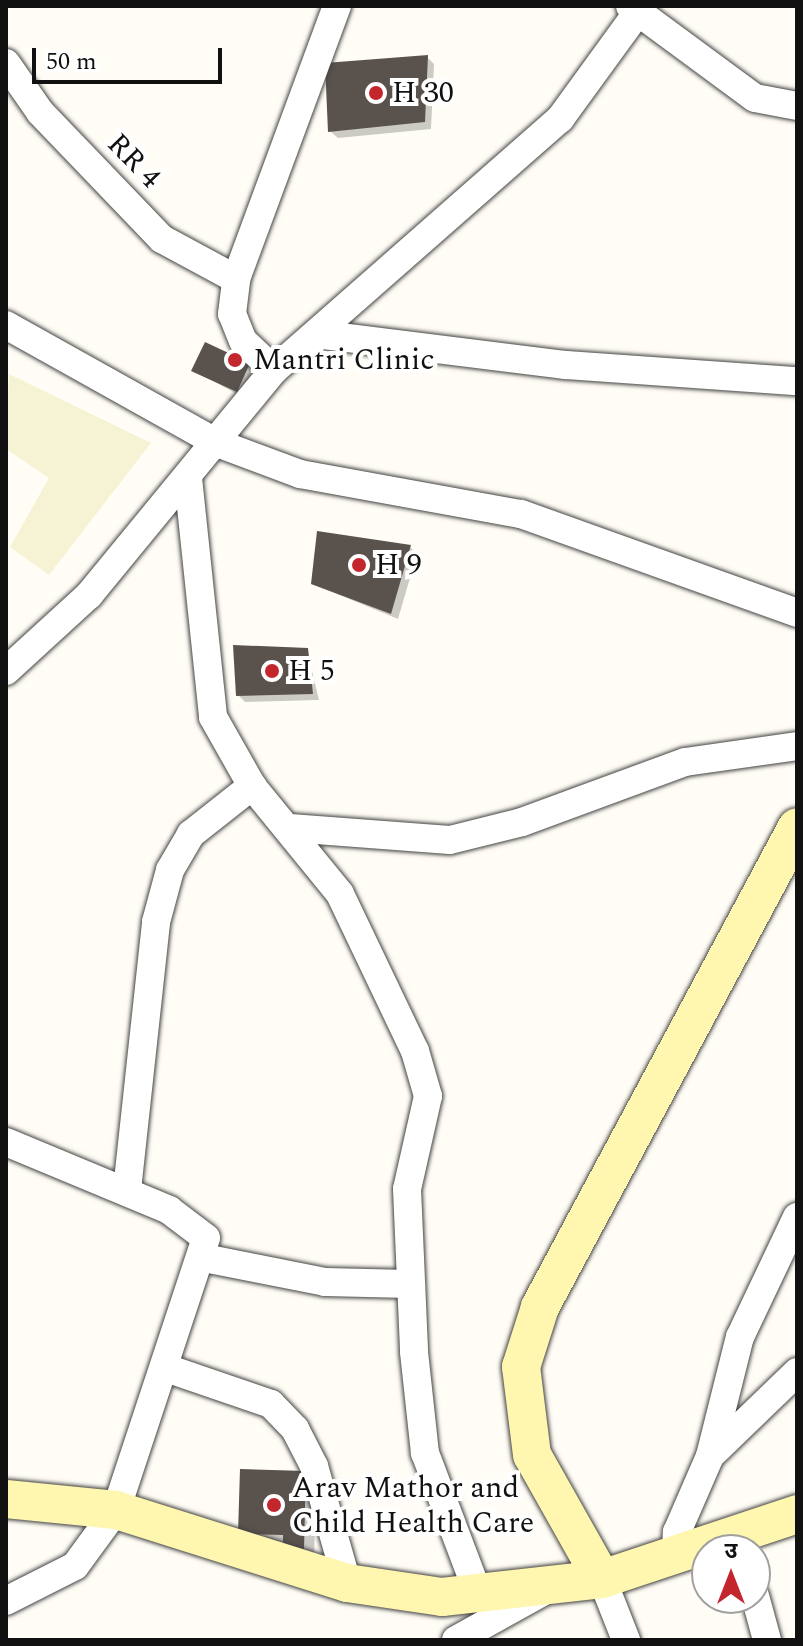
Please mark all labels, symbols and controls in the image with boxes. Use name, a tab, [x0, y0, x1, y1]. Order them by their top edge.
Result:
scale bar	[36, 32, 226, 82]
text: 50 m	[46, 44, 97, 80]
place label: H 30	[392, 75, 454, 111]
marker: H 30	[367, 84, 385, 102]
street label: RR 4	[99, 126, 169, 196]
place label: Mantri Clinic	[253, 342, 435, 378]
marker: Mantri Clinic	[224, 349, 246, 371]
place label: H 9	[375, 547, 422, 583]
marker: H 9	[350, 556, 368, 574]
place label: H 5	[288, 653, 335, 689]
marker: H 5	[263, 662, 281, 680]
place label: Arav Mathor and Child Health Care	[292, 1470, 534, 1540]
marker: Arav Mathor and Child Health Care	[263, 1494, 285, 1516]
north arrow	[691, 1534, 771, 1614]
text: उ	[725, 1535, 737, 1568]

